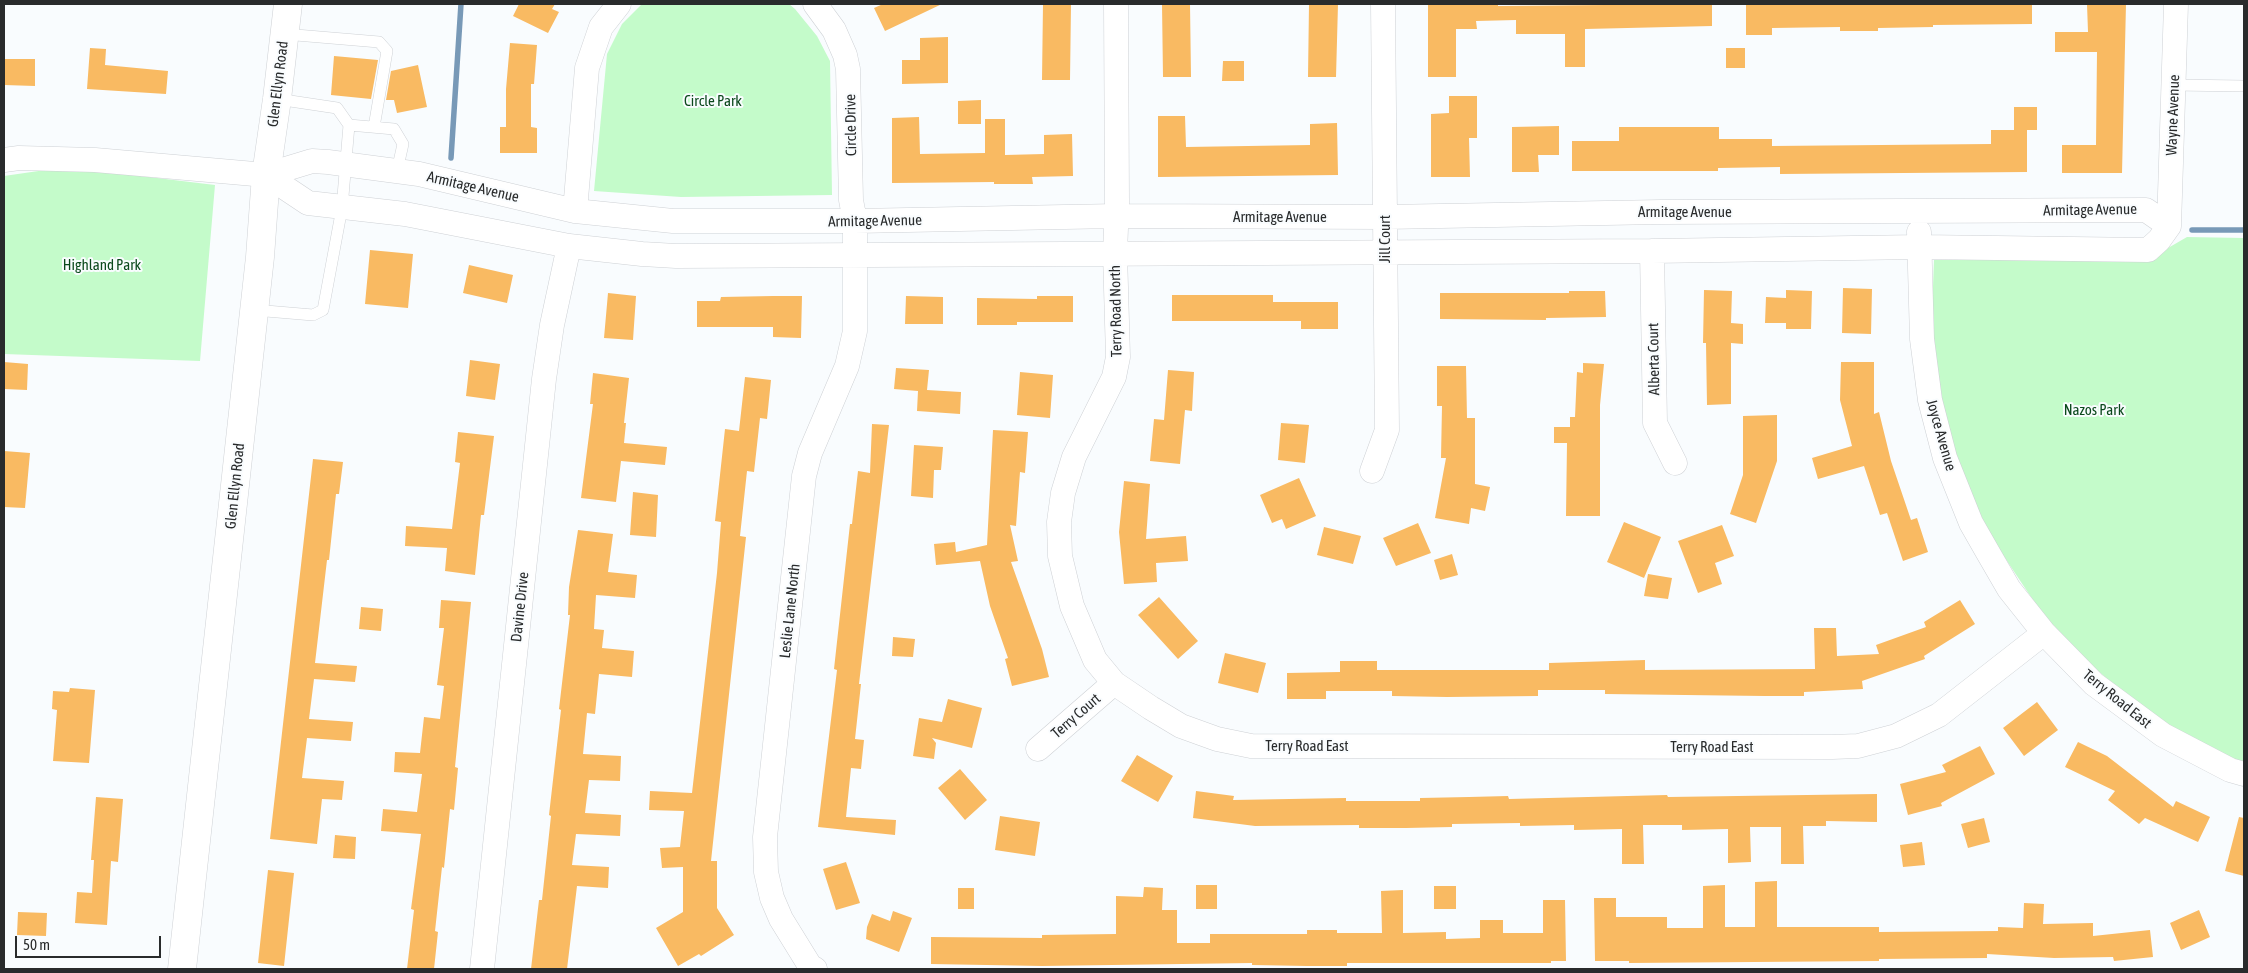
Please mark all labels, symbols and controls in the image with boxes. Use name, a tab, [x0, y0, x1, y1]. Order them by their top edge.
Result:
street label: Glen Ellyn Road	[264, 40, 292, 128]
street label: Wayne Avenue	[2163, 74, 2183, 156]
park label: Circle Park	[684, 92, 742, 110]
street label: Circle Drive	[841, 94, 861, 156]
street label: Armitage Avenue	[425, 168, 521, 206]
street label: Armitage Avenue	[2043, 200, 2137, 220]
street label: Armitage Avenue	[1638, 203, 1732, 221]
street label: Armitage Avenue	[1233, 208, 1327, 226]
street label: Armitage Avenue	[828, 211, 922, 231]
street label: Jill Court	[1376, 215, 1394, 263]
park label: Highland Park	[63, 256, 141, 274]
street label: Terry Road North	[1106, 265, 1126, 357]
street label: Alberta Court	[1644, 323, 1664, 395]
street label: Joyce Avenue	[1922, 397, 1960, 473]
park label: Nazos Park	[2064, 401, 2124, 419]
street label: Glen Ellyn Road	[222, 442, 248, 530]
street label: Leslie Lane North	[776, 563, 804, 659]
street label: Davine Drive	[507, 571, 533, 643]
street label: Terry Road East	[2079, 666, 2155, 732]
street label: Terry Court	[1048, 690, 1104, 742]
street label: Terry Road East	[1265, 737, 1349, 755]
street label: Terry Road East	[1670, 738, 1754, 756]
scale bar	[18, 926, 164, 958]
text: 50 m	[23, 936, 50, 953]

